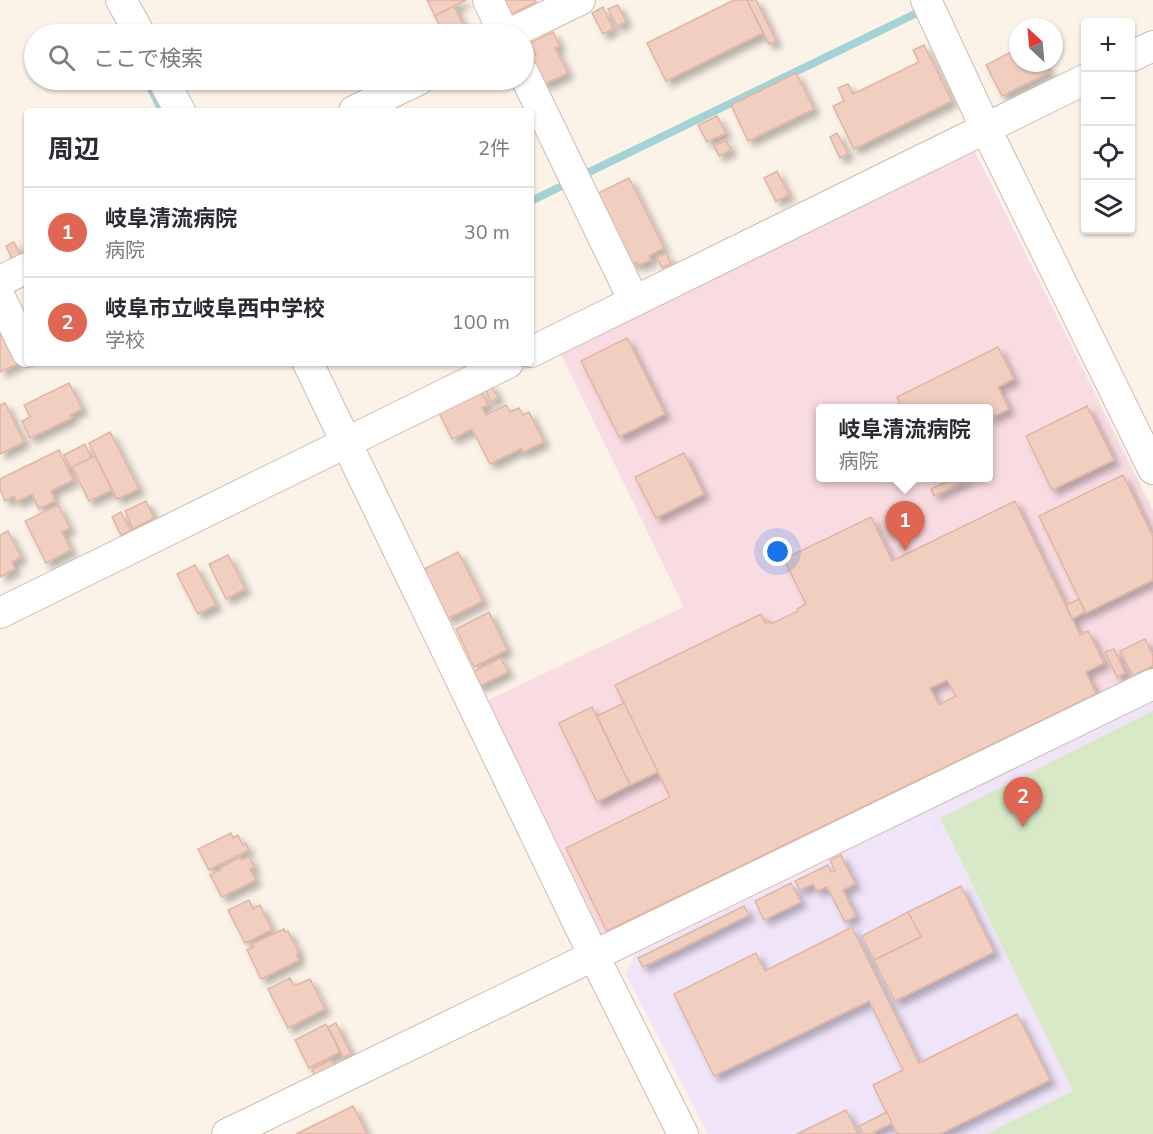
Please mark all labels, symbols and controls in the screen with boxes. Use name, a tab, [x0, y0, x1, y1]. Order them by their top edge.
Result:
north arrow	[1009, 18, 1063, 72]
map controls	[1081, 18, 1135, 234]
button: +	[1081, 18, 1135, 72]
search box	[24, 24, 534, 90]
icon: search	[45, 41, 78, 74]
text: ここで検索	[93, 44, 203, 74]
button: −	[1081, 72, 1135, 126]
button: locate	[1081, 126, 1135, 180]
text: 周辺	[48, 132, 100, 167]
text: 2件	[478, 135, 510, 162]
button: layers	[1081, 180, 1135, 234]
text: 岐阜清流病院	[105, 204, 237, 234]
text: 1	[62, 219, 74, 246]
text: 30 m	[464, 219, 510, 246]
text: 病院	[105, 237, 145, 264]
text: 岐阜市立岐阜西中学校	[105, 294, 325, 324]
text: 2	[62, 309, 74, 336]
text: 100 m	[452, 309, 510, 336]
text: 学校	[105, 327, 145, 354]
popup	[816, 404, 993, 482]
text: 岐阜清流病院	[838, 415, 971, 445]
text: 病院	[838, 448, 878, 475]
pin: 1	[886, 502, 924, 551]
your location	[763, 537, 792, 566]
pin: 2	[1004, 778, 1042, 827]

